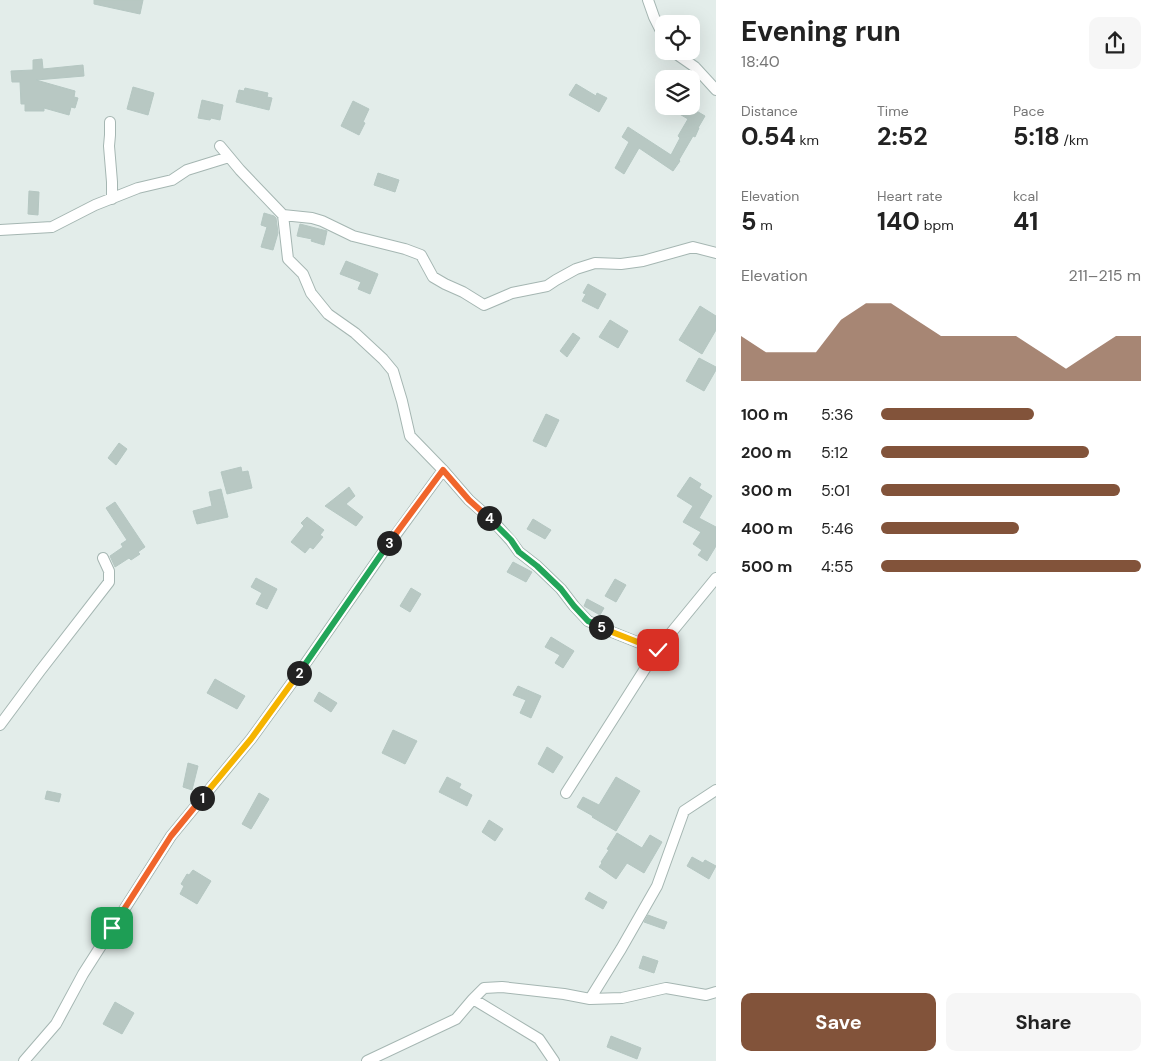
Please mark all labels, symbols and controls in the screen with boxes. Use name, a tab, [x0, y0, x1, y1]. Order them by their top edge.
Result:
text: Evening run	[741, 13, 901, 50]
map controls	[655, 15, 700, 115]
button: locate	[655, 15, 700, 60]
button: share	[1089, 17, 1141, 69]
text: 18:40	[741, 51, 780, 72]
button: layers	[655, 70, 700, 115]
text: Distance	[741, 102, 798, 120]
text: Time	[877, 102, 909, 120]
text: Pace	[1013, 102, 1044, 120]
text: 0.54	[741, 120, 796, 153]
text: 2:52	[877, 120, 928, 153]
text: 5:18	[1013, 120, 1060, 153]
text: km	[796, 131, 819, 149]
text: /km	[1060, 131, 1089, 149]
text: Elevation	[741, 187, 799, 205]
text: Heart rate	[877, 187, 942, 205]
text: kcal	[1013, 187, 1038, 205]
text: 5	[741, 205, 757, 238]
text: 140	[877, 205, 920, 238]
text: 41	[1013, 205, 1038, 238]
text: m	[757, 216, 773, 234]
text: bpm	[920, 216, 954, 234]
text: Elevation	[741, 265, 808, 286]
text: 211–215 m	[1069, 265, 1141, 286]
text: 100 m	[741, 404, 788, 425]
text: 5:36	[821, 404, 854, 425]
text: 200 m	[741, 442, 792, 463]
text: 5:12	[821, 442, 848, 463]
text: 300 m	[741, 480, 792, 501]
text: 5:01	[821, 480, 850, 501]
pin: 4	[476, 506, 502, 530]
text: 4	[485, 509, 494, 527]
text: 400 m	[741, 518, 793, 539]
text: 5:46	[821, 518, 854, 539]
pin: 3	[376, 530, 402, 556]
text: 3	[385, 534, 394, 552]
text: 500 m	[741, 556, 792, 577]
text: 4:55	[821, 556, 853, 577]
pin: 5	[588, 614, 614, 640]
text: 5	[597, 618, 606, 636]
pin	[637, 629, 679, 671]
icon: check	[644, 636, 672, 664]
pin: 2	[286, 660, 312, 686]
text: 2	[295, 664, 304, 682]
pin: 1	[190, 786, 214, 810]
text: 1	[200, 789, 205, 807]
pin	[91, 907, 133, 949]
icon: arrive	[98, 914, 126, 942]
button: Save	[741, 993, 936, 1051]
button: Share	[946, 993, 1141, 1051]

